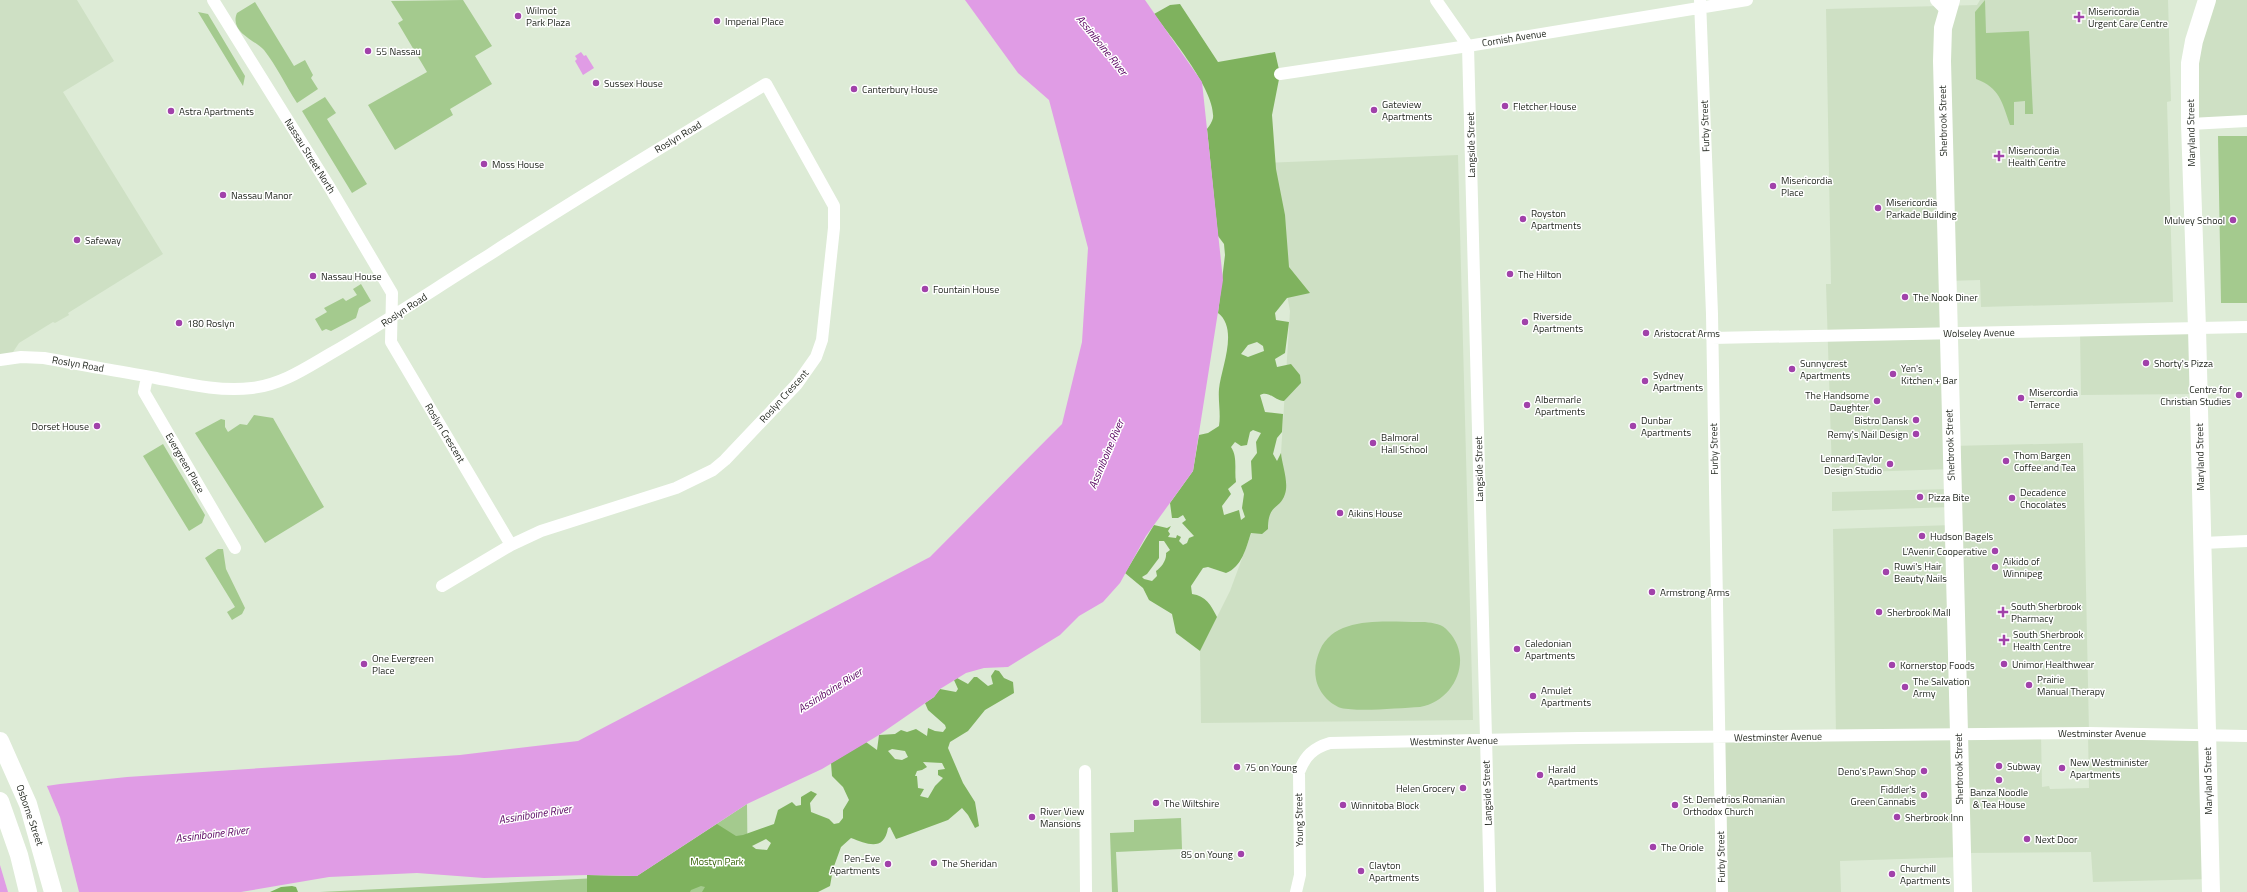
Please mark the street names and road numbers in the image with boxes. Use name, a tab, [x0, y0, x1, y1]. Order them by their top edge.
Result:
street label: Cornish Avenue	[1481, 25, 1547, 51]
street label: Sherbrook Street	[1935, 85, 1951, 157]
street label: Furby Street	[1697, 99, 1713, 152]
street label: Maryland Street	[2183, 99, 2199, 167]
street label: Langside Street	[1463, 112, 1479, 178]
street label: Nassau Street North	[281, 116, 339, 196]
street label: Roslyn Road	[652, 117, 704, 157]
street label: Roslyn Road	[378, 289, 430, 331]
street label: Wolseley Avenue	[1943, 325, 2015, 341]
street label: Roslyn Road	[51, 352, 105, 376]
street label: Roslyn Crescent	[756, 366, 812, 426]
street label: Roslyn Crescent	[421, 400, 469, 466]
street label: Sherbrook Street	[1941, 409, 1959, 481]
street label: Furby Street	[1706, 422, 1722, 475]
street label: Maryland Street	[2192, 423, 2208, 491]
street label: Evergreen Place	[162, 430, 208, 496]
street label: Langside Street	[1471, 436, 1487, 502]
street label: Westminster Avenue	[2058, 726, 2146, 741]
street label: Westminster Avenue	[1734, 729, 1822, 745]
street label: Westminster Avenue	[1410, 733, 1498, 749]
street label: Sherbrook Street	[1951, 733, 1967, 805]
street label: Maryland Street	[2200, 747, 2216, 815]
street label: Langside Street	[1478, 760, 1496, 826]
street label: Osborne Street	[13, 782, 48, 848]
street label: Young Street	[1291, 793, 1307, 847]
street label: Furby Street	[1713, 830, 1729, 883]

